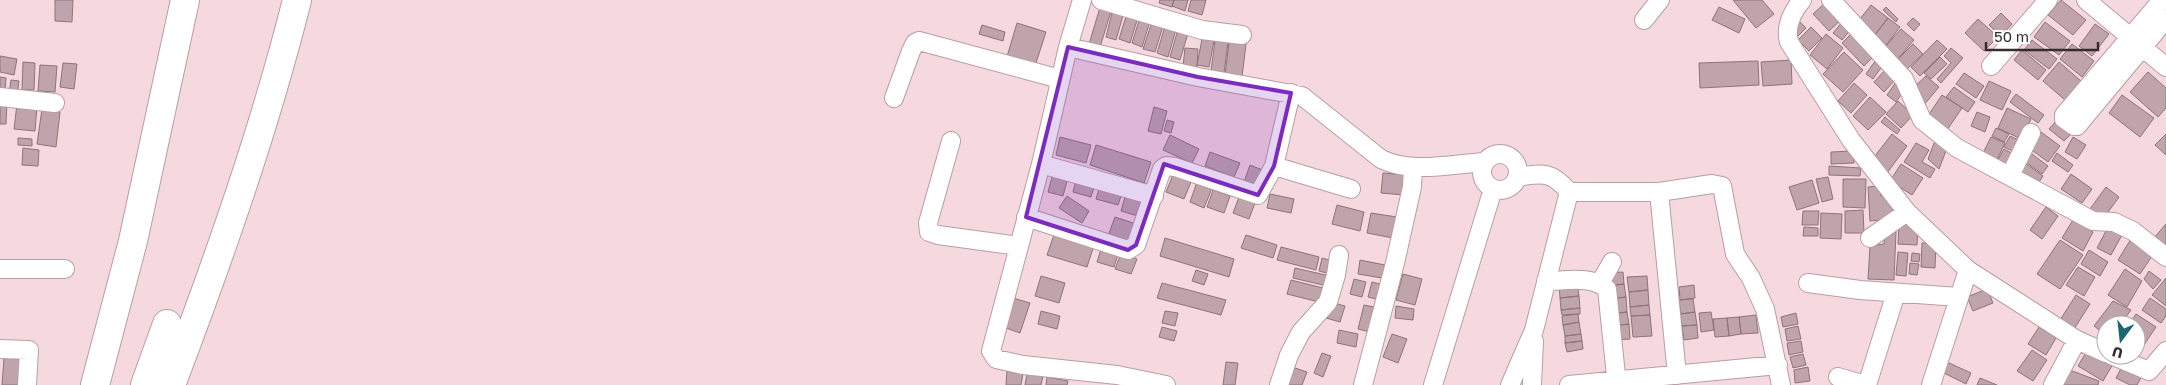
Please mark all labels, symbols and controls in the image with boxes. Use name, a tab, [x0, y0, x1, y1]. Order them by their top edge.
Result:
scale bar	[1986, 20, 2098, 52]
text: 50 m	[1994, 27, 2029, 45]
north arrow	[2096, 315, 2146, 365]
text: U	[2110, 344, 2125, 363]

